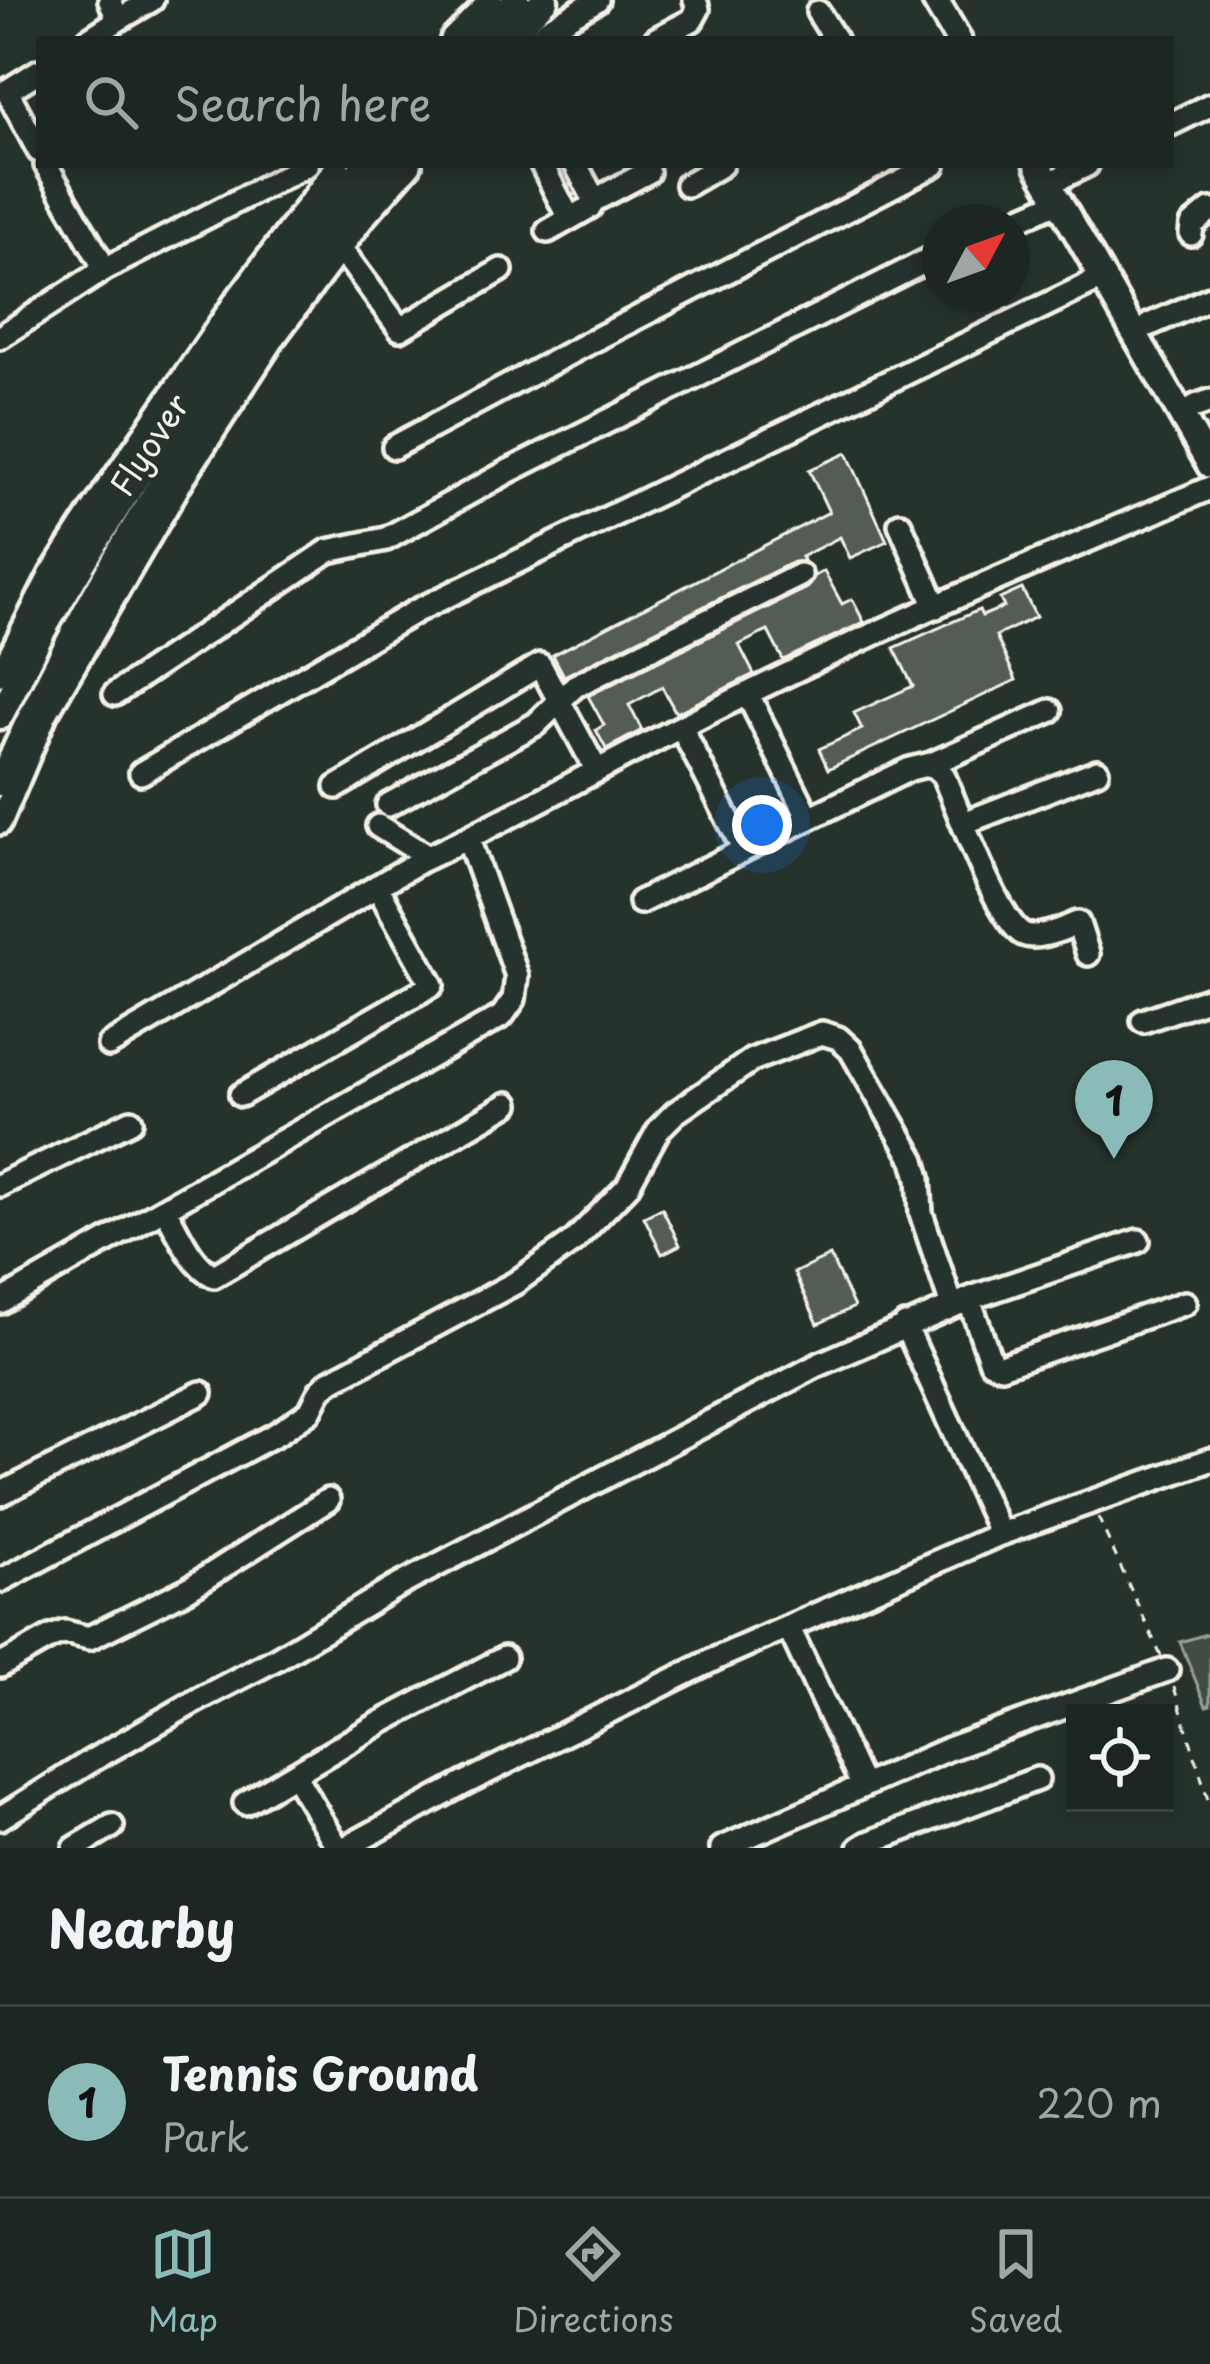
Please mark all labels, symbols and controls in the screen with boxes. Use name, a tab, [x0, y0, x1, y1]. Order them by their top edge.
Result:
search box	[36, 36, 1174, 168]
text: Search here	[174, 68, 431, 136]
icon: search	[78, 69, 144, 135]
north arrow	[922, 204, 1030, 312]
street label: Flyover	[96, 383, 200, 505]
your location	[732, 795, 792, 855]
pin: 1	[1075, 1060, 1153, 1159]
map controls	[1066, 1704, 1174, 1812]
button: locate	[1066, 1704, 1174, 1812]
text: Nearby	[48, 1888, 235, 1965]
text: Tennis Ground	[162, 2038, 480, 2106]
text: 1	[78, 2072, 96, 2131]
text: 220 m	[1037, 2072, 1162, 2131]
text: Park	[162, 2106, 249, 2165]
tab: Map	[148, 2221, 218, 2343]
tab: Directions	[513, 2221, 674, 2343]
tab: Saved	[969, 2221, 1062, 2343]

